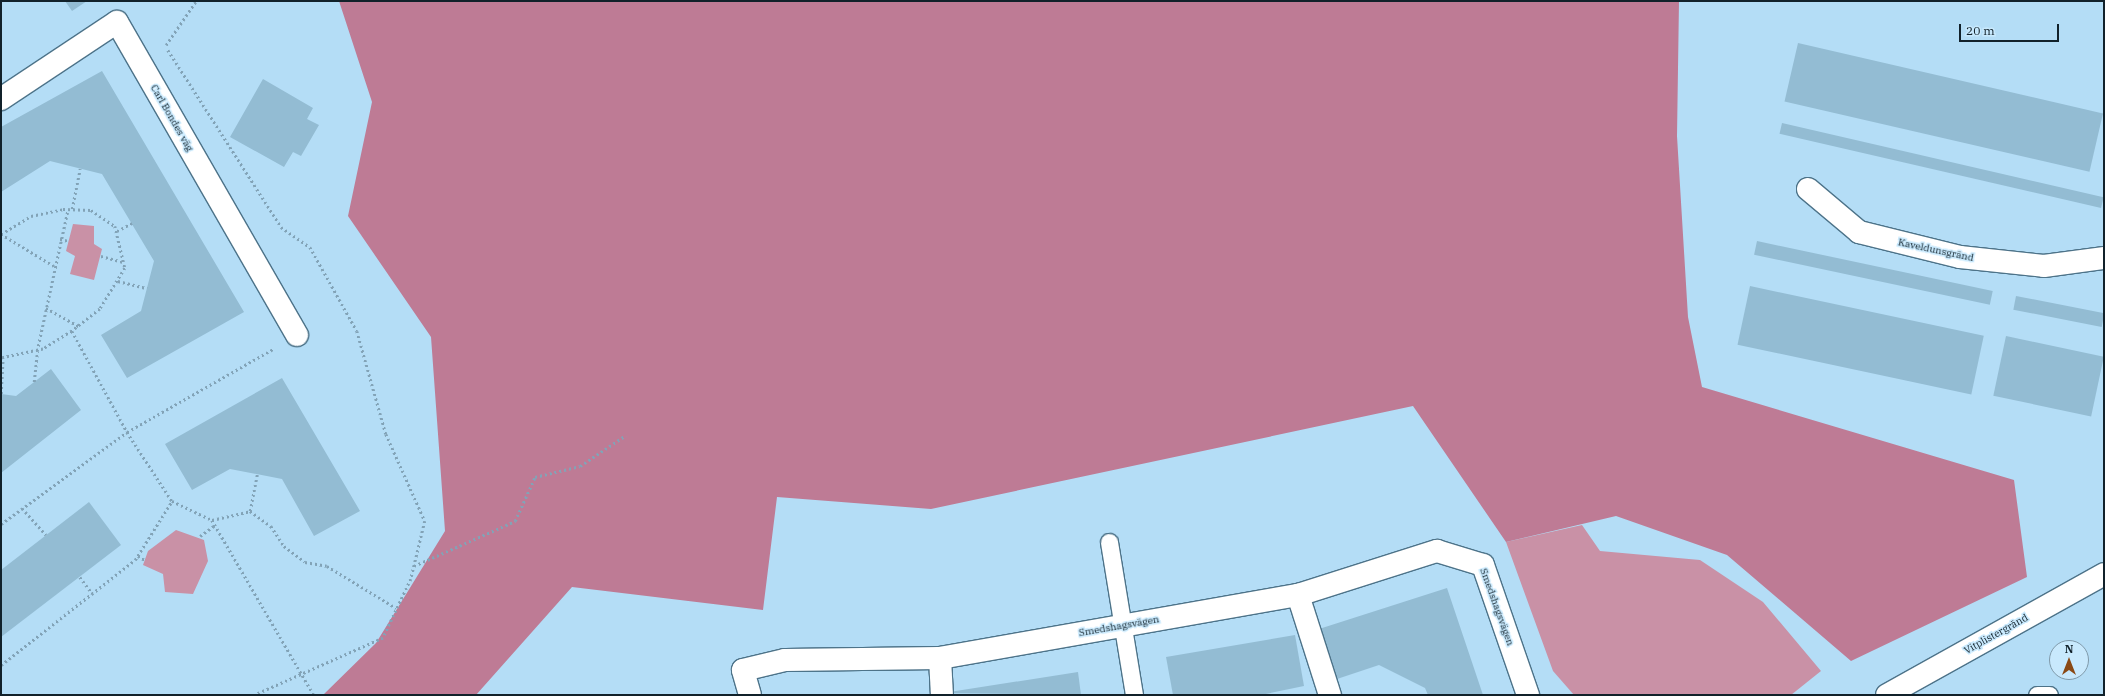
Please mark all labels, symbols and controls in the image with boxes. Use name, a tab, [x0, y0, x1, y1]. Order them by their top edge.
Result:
scale bar	[1961, 16, 2061, 42]
text: 20 m	[1966, 23, 1995, 38]
street label: Carl Bondes väg	[148, 83, 196, 153]
street label: Kaveldunsgränd	[1897, 236, 1975, 264]
street label: Smedshagsvägen	[1477, 567, 1517, 647]
street label: Vitplistergränd	[1962, 611, 2030, 657]
street label: Smedshagsvägen	[1078, 613, 1160, 639]
north arrow	[2049, 640, 2089, 680]
text: N	[2065, 642, 2073, 656]

